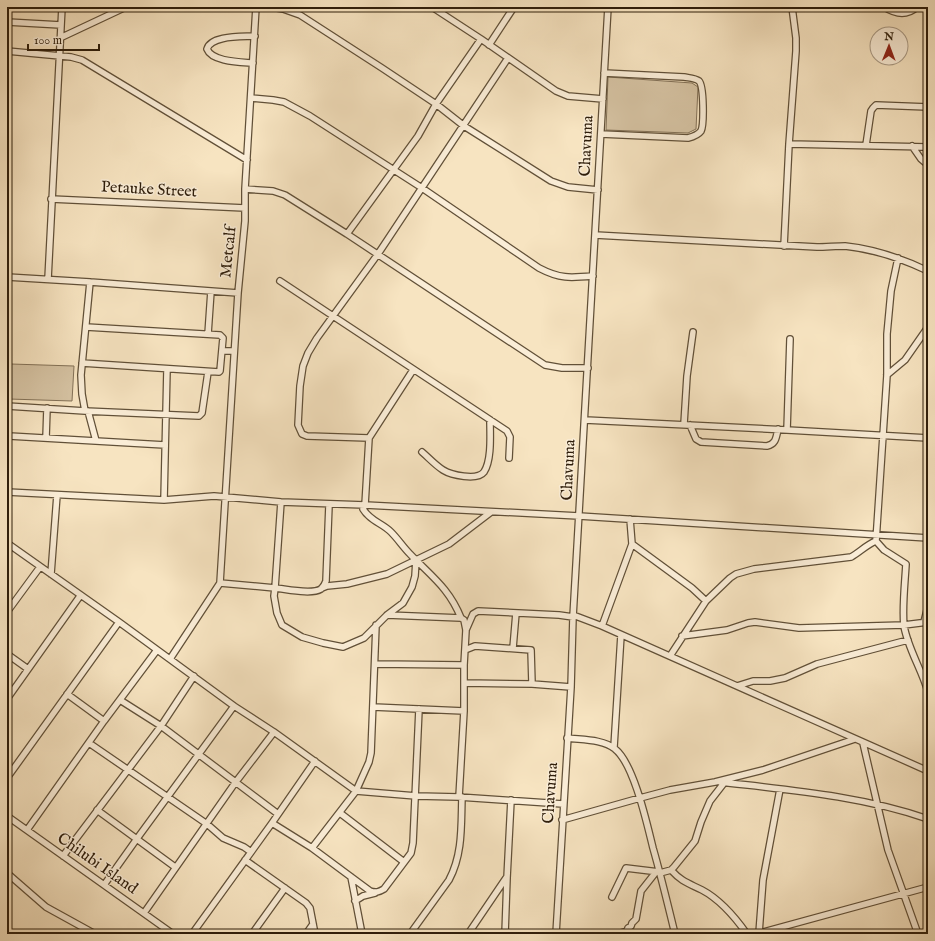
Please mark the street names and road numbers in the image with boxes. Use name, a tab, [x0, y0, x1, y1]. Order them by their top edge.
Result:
street label: Chavuma	[575, 115, 599, 177]
street label: Petauke Street	[100, 177, 198, 203]
street label: Metcalf	[216, 222, 242, 279]
street label: Chavuma	[557, 439, 581, 501]
street label: Chavuma	[539, 762, 563, 824]
street label: Chilubi Island	[53, 829, 142, 899]

